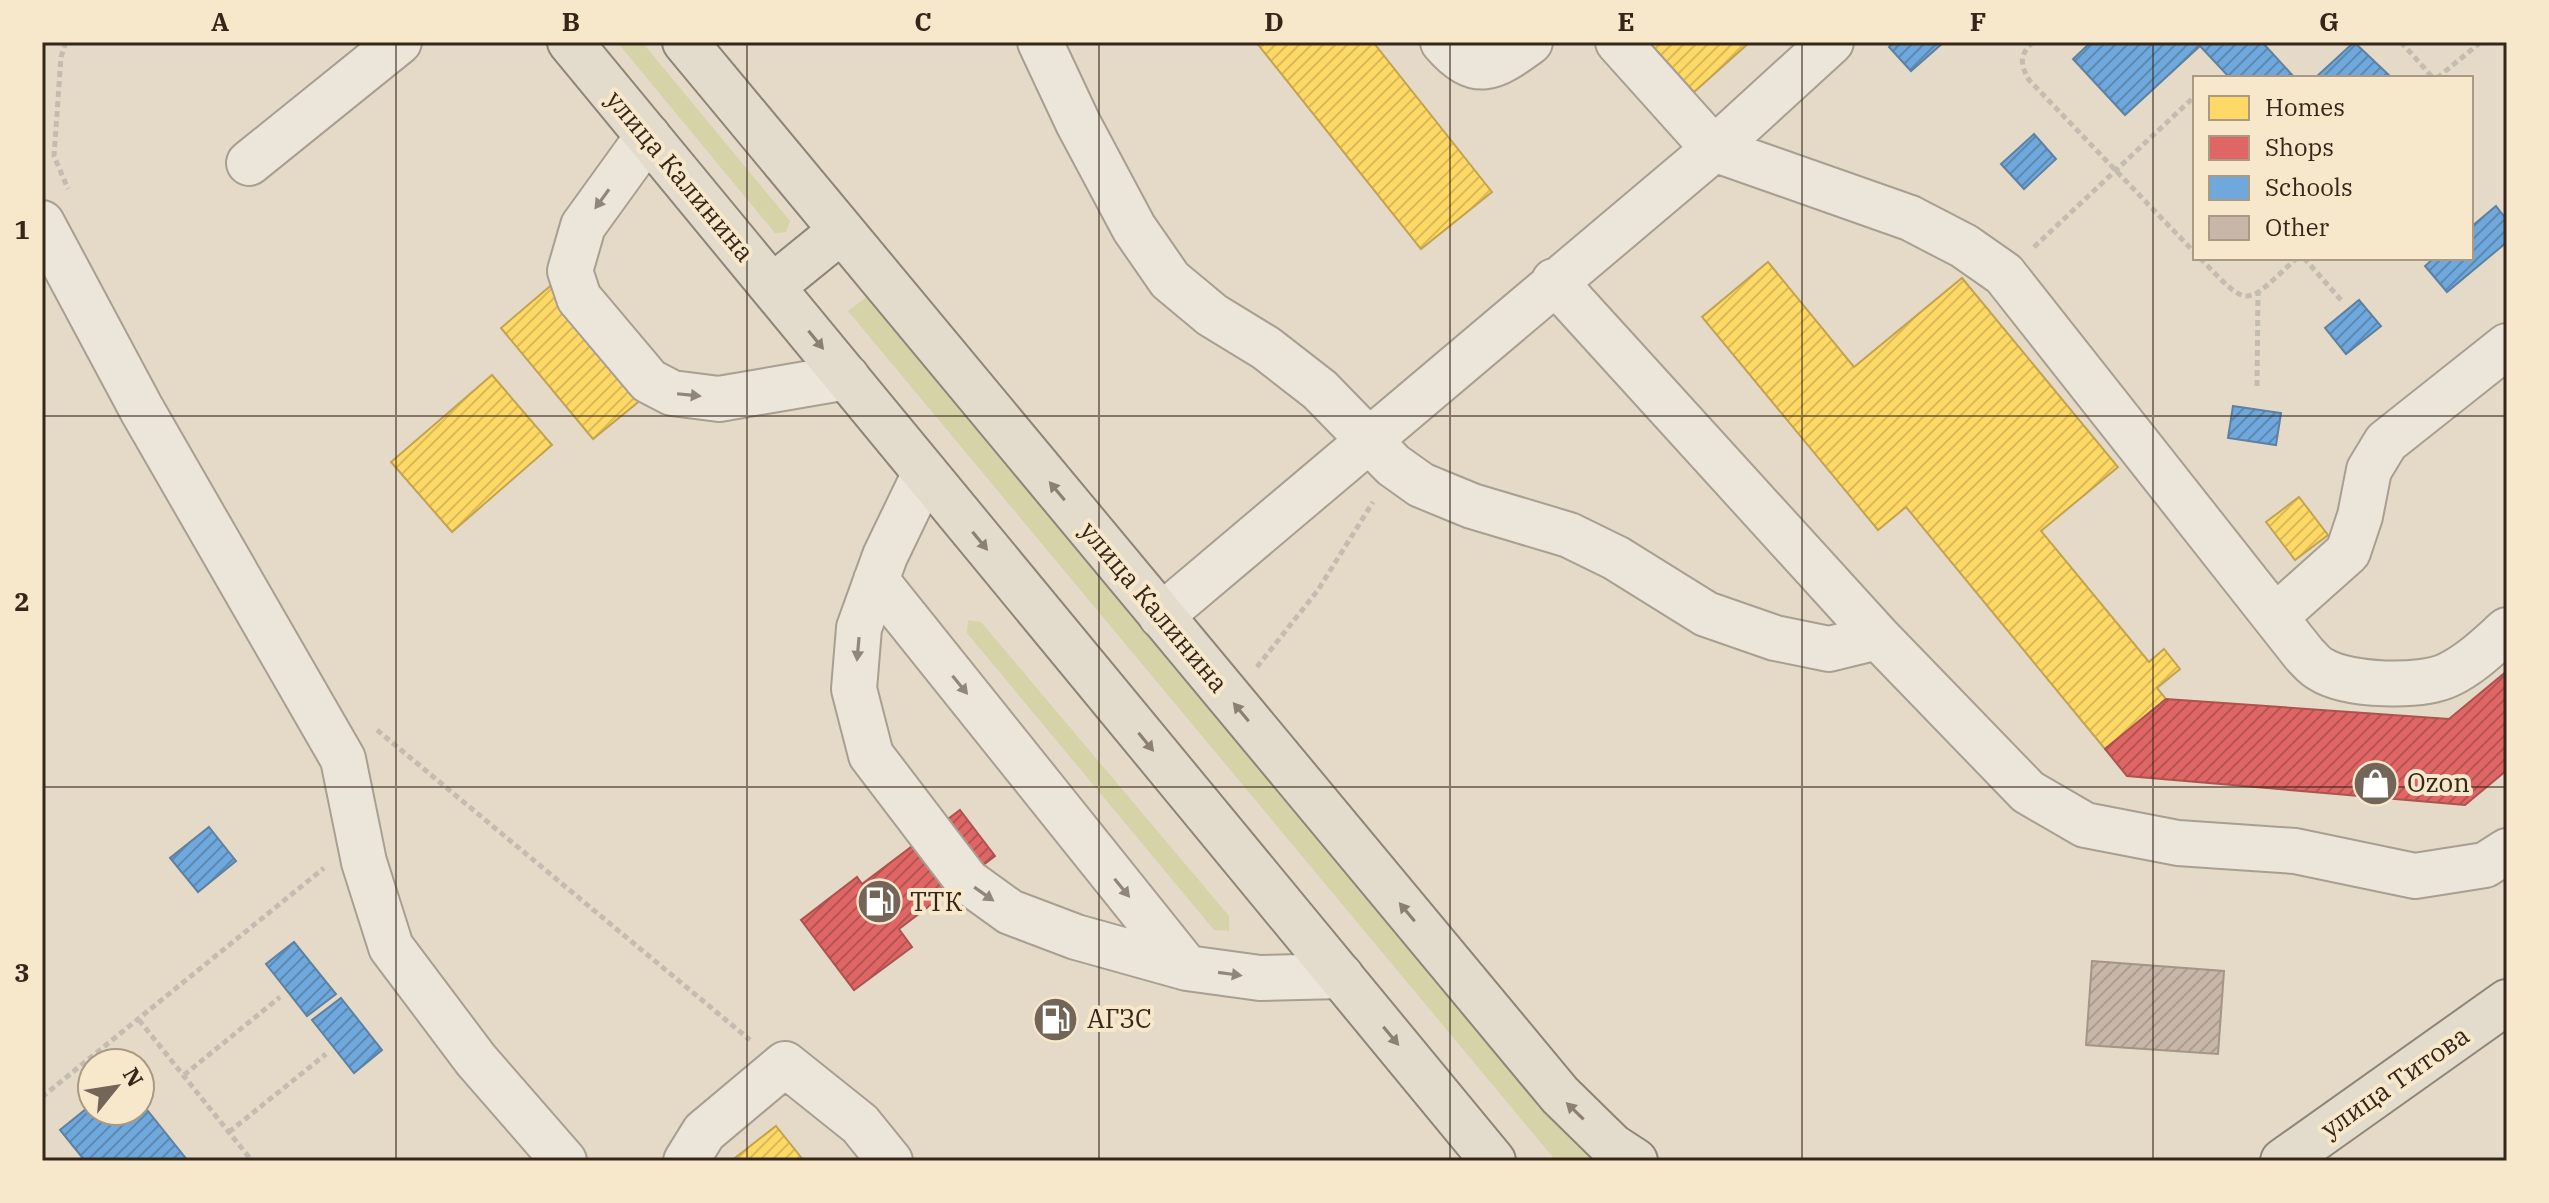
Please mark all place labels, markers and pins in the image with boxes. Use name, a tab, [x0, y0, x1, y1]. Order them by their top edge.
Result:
shop icon: Ozon	[2352, 759, 2400, 807]
place label: Ozon	[2407, 765, 2470, 799]
fuel station icon: ТТК	[855, 878, 903, 926]
place label: ТТК	[910, 884, 963, 918]
fuel station icon: АГЗС	[1032, 995, 1080, 1043]
place label: АГЗС	[1087, 1001, 1152, 1035]

